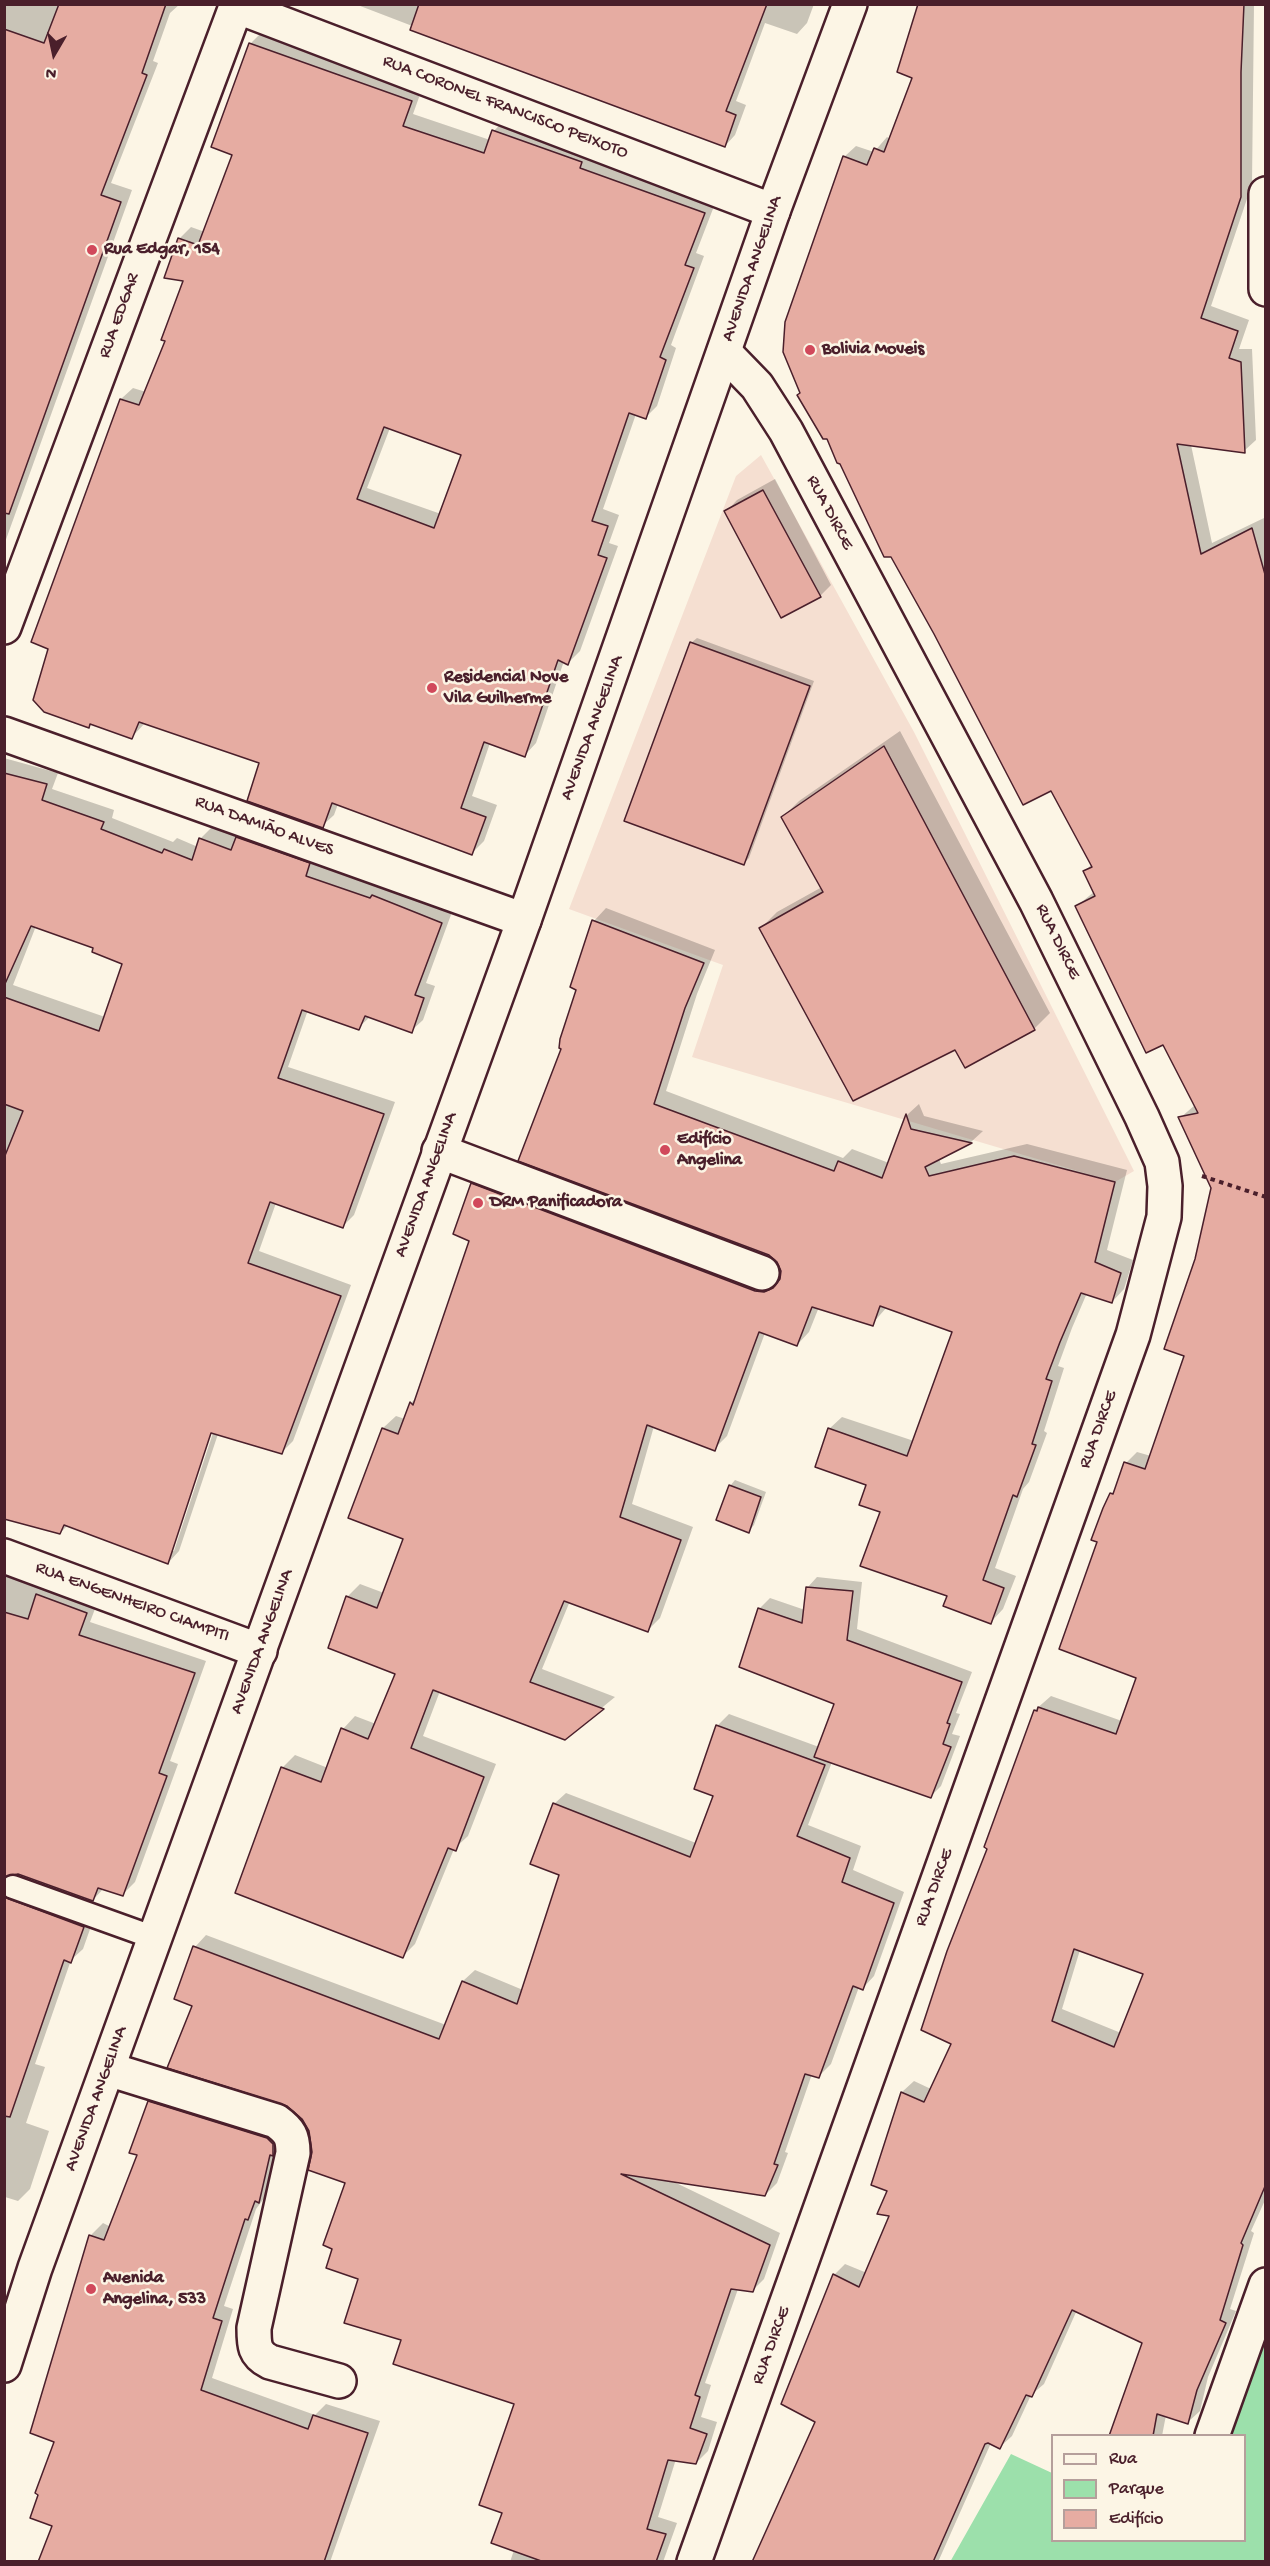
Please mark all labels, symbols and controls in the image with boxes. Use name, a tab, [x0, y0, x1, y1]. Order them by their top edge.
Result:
north arrow	[24, 24, 84, 84]
street label: RUA CORONEL FRANCISCO PEIXOTO	[379, 51, 631, 165]
text: N	[44, 62, 58, 82]
street label: AVENIDA ANGELINA	[718, 193, 788, 345]
place label: Rua Edgar, 154	[104, 239, 220, 261]
marker: Rua Edgar, 154	[85, 243, 99, 257]
street label: RUA EDGAR	[95, 270, 145, 362]
place label: Bolivia Moveis	[822, 339, 924, 361]
marker: Bolivia Moveis	[803, 343, 817, 357]
street label: RUA DIRCE	[800, 472, 858, 554]
street label: AVENIDA ANGELINA	[557, 653, 629, 803]
place label: Residencial Nove Vila Guilherme	[444, 667, 568, 710]
marker: Residencial Nove Vila Guilherme	[425, 681, 439, 695]
street label: RUA DAMIÃO ALVES	[192, 792, 336, 862]
street label: RUA DIRCE	[1030, 901, 1084, 983]
street label: AVENIDA ANGELINA	[391, 1110, 463, 1260]
place label: Edifício Angelina	[677, 1129, 742, 1172]
marker: Edifício Angelina	[658, 1143, 672, 1157]
place label: DRM Panificadora	[490, 1192, 622, 1214]
marker: DRM Panificadora	[471, 1196, 485, 1210]
street label: RUA DIRCE	[1075, 1388, 1123, 1472]
street label: RUA ENGENHEIRO CIAMPITI	[32, 1558, 232, 1648]
street label: AVENIDA ANGELINA	[227, 1567, 299, 1717]
street label: RUA DIRCE	[911, 1846, 959, 1930]
street label: AVENIDA ANGELINA	[61, 2024, 133, 2174]
place label: Avenida Angelina, 533	[103, 2268, 206, 2310]
marker: Avenida Angelina, 533	[84, 2282, 98, 2296]
street label: RUA DIRCE	[748, 2304, 796, 2388]
legend	[1051, 2434, 1246, 2542]
text: Rua	[1109, 2449, 1137, 2470]
text: Parque	[1109, 2479, 1164, 2500]
text: Edifício	[1109, 2509, 1163, 2530]

